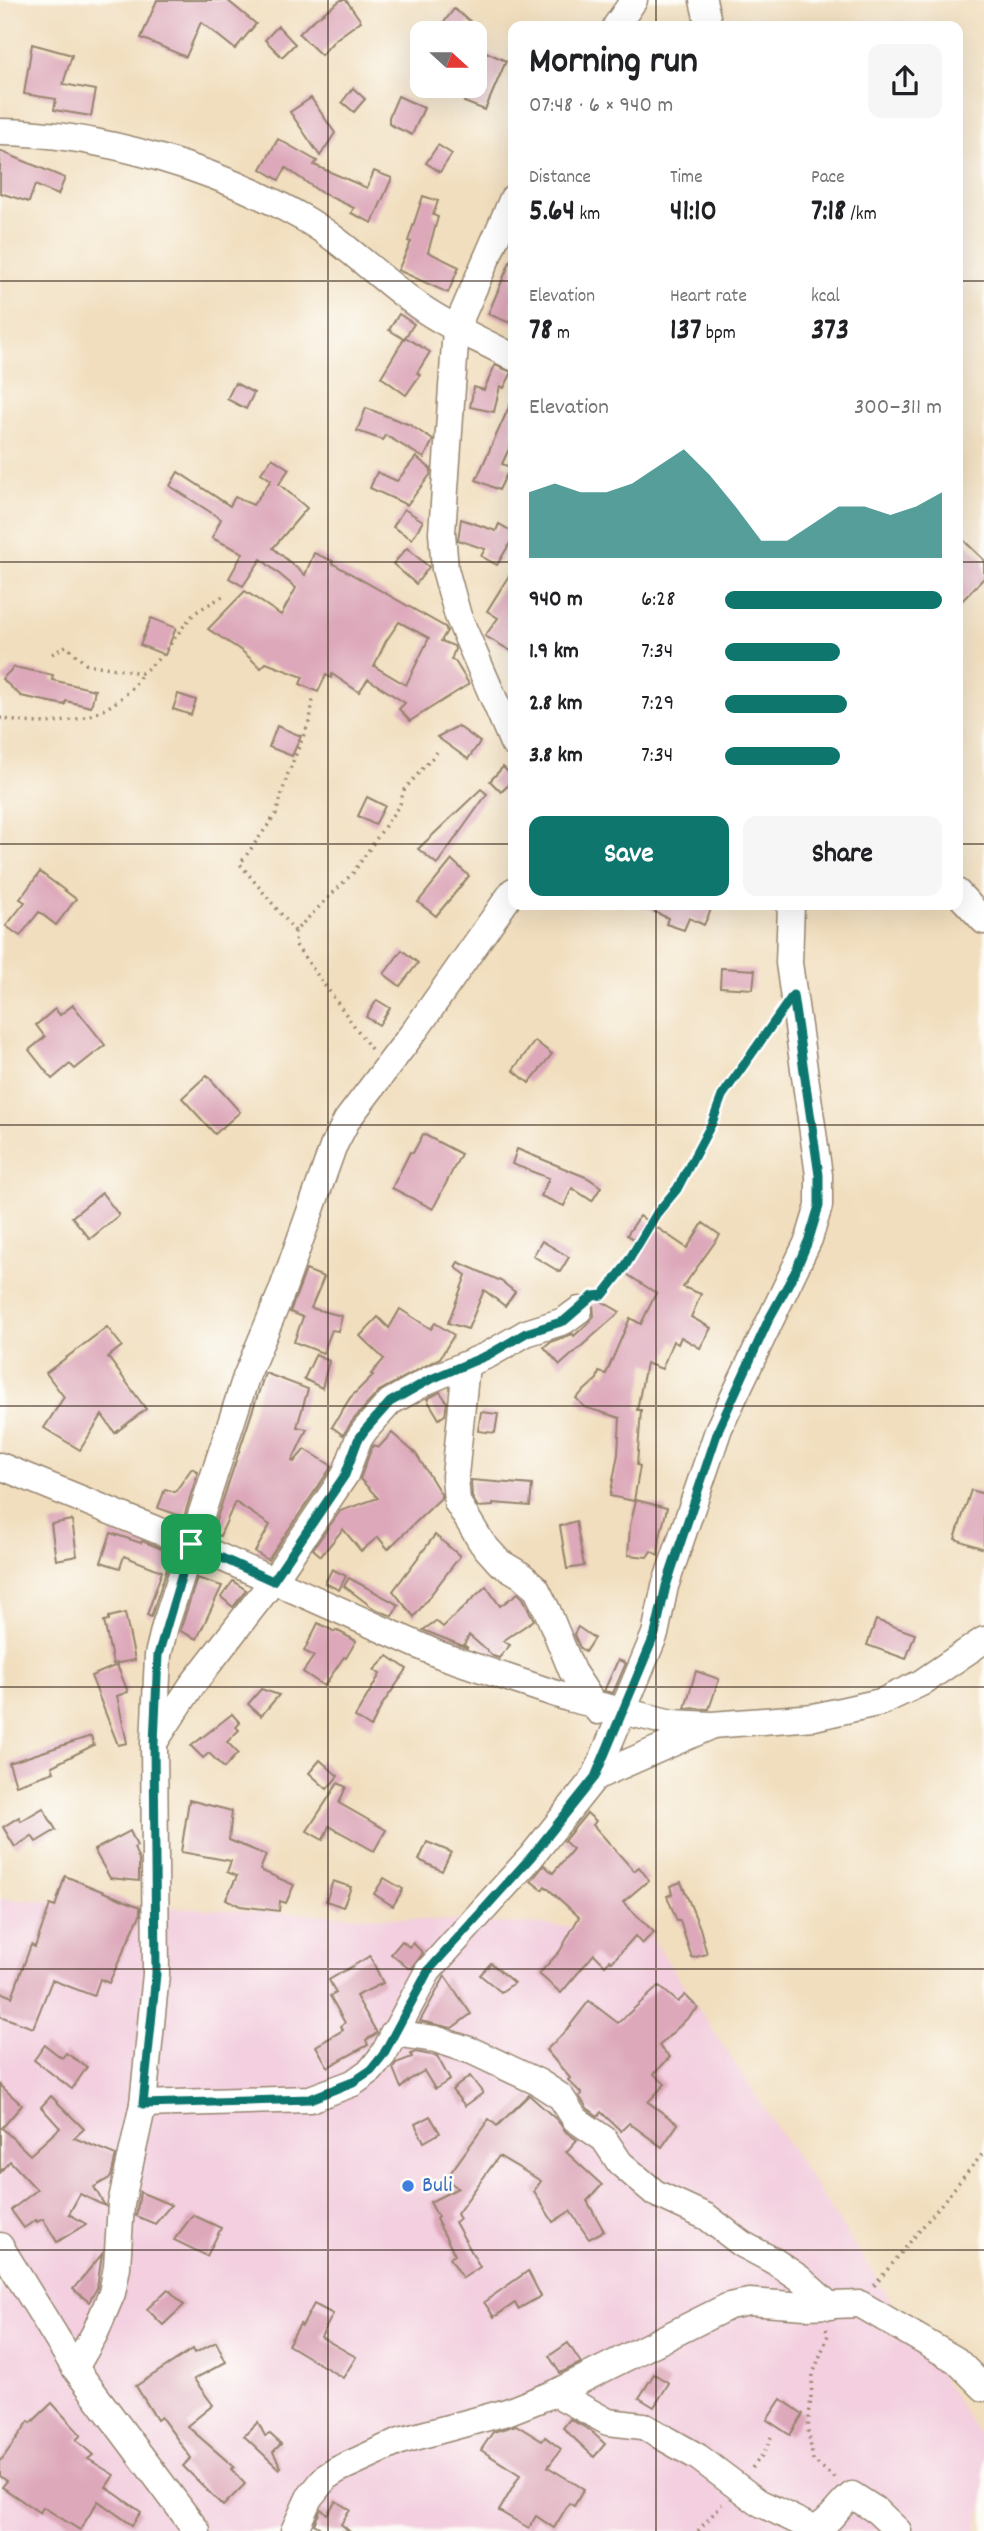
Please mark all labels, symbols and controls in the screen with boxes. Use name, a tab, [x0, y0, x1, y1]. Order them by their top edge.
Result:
north arrow	[410, 21, 486, 98]
map controls	[410, 21, 487, 98]
text: Morning run	[529, 36, 698, 91]
button: share	[868, 44, 942, 118]
text: 07:48 · 6 × 940 m	[529, 90, 673, 123]
text: Distance	[529, 165, 591, 192]
text: Time	[670, 165, 703, 192]
text: Pace	[811, 165, 845, 192]
text: 5.64	[529, 192, 575, 235]
text: 41:10	[670, 192, 717, 235]
text: 7:18	[811, 192, 846, 235]
text: km	[575, 202, 600, 229]
text: /km	[846, 202, 877, 229]
text: Elevation	[529, 284, 595, 311]
text: Heart rate	[670, 284, 747, 311]
text: kcal	[811, 284, 840, 311]
text: 78	[529, 311, 553, 354]
text: 137	[670, 311, 701, 354]
text: 373	[811, 311, 849, 354]
text: m	[553, 321, 570, 348]
text: bpm	[701, 321, 736, 348]
text: Elevation	[529, 392, 609, 425]
text: 300–311 m	[854, 392, 942, 425]
text: 940 m	[529, 584, 583, 617]
text: 6:28	[641, 584, 675, 617]
text: 1.9 km	[529, 636, 579, 669]
text: 7:34	[641, 636, 673, 669]
text: 2.8 km	[529, 688, 583, 721]
text: 7:29	[641, 688, 674, 721]
text: 3.8 km	[529, 740, 583, 773]
text: 7:34	[641, 740, 673, 773]
button: Save	[529, 816, 729, 896]
button: Share	[743, 816, 942, 896]
pin	[161, 1514, 221, 1574]
icon: arrive	[172, 1525, 210, 1563]
place label: Buli	[422, 2170, 453, 2203]
marker: Buli	[400, 2178, 416, 2194]

